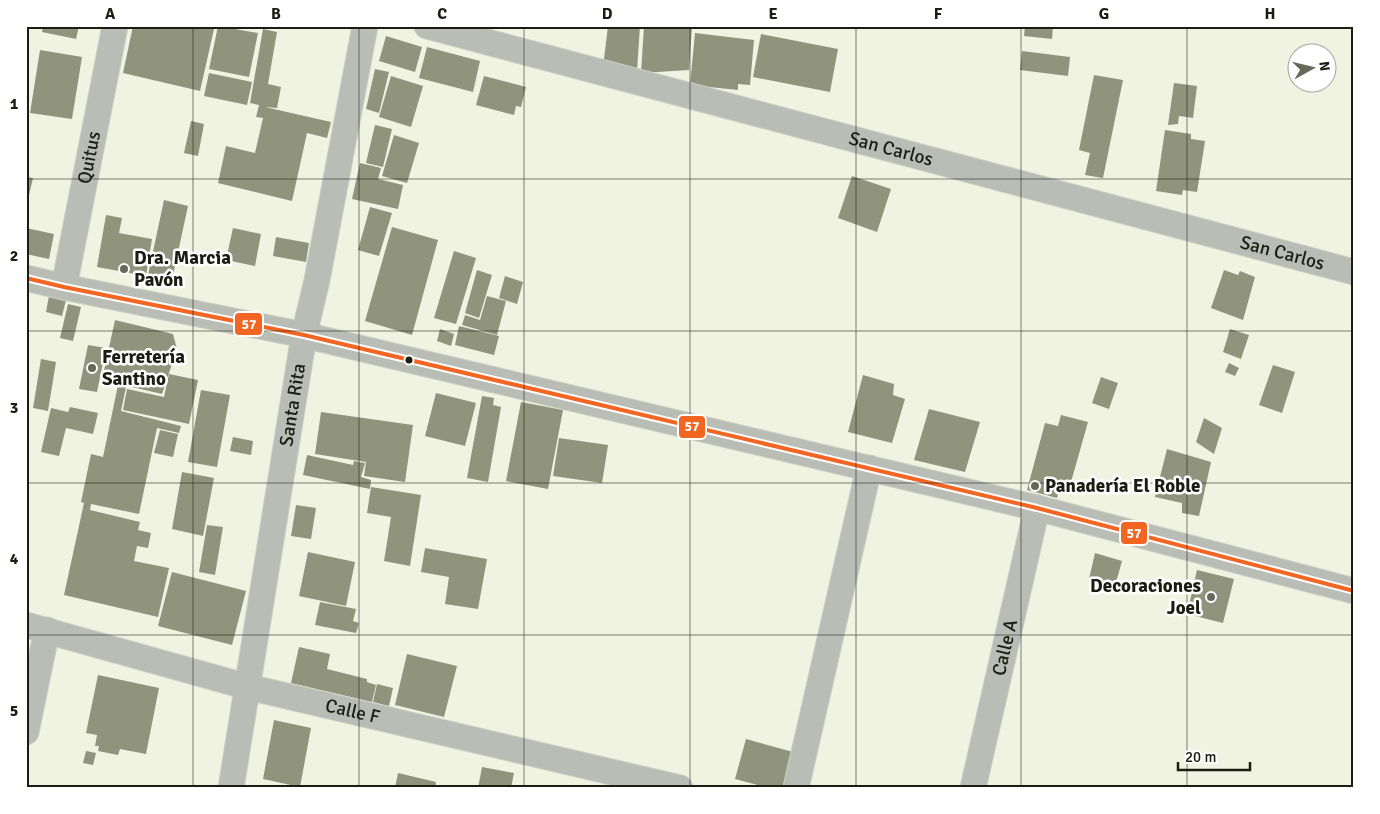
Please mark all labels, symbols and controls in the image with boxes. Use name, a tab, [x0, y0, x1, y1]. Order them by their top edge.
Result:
text: A	[105, 4, 116, 24]
text: B	[271, 4, 281, 24]
text: C	[437, 4, 447, 24]
text: D	[602, 4, 613, 24]
text: E	[768, 4, 778, 24]
text: F	[934, 4, 943, 24]
text: G	[1099, 4, 1109, 24]
text: H	[1265, 4, 1275, 24]
north arrow	[1288, 42, 1338, 92]
text: N	[1315, 60, 1333, 72]
text: 1	[10, 94, 19, 114]
street label: San Carlos	[846, 126, 936, 172]
street label: Quitus	[72, 129, 106, 186]
street label: San Carlos	[1238, 230, 1327, 276]
text: 2	[10, 246, 18, 266]
place label: Dra. Marcia Pavón	[134, 246, 231, 292]
marker: Dra. Marcia Pavón	[118, 263, 130, 275]
line badge: 57	[234, 312, 263, 336]
text: 57	[241, 316, 257, 333]
place label: Ferretería Santino	[102, 345, 185, 391]
unlabelled marker	[404, 355, 414, 365]
marker: Ferretería Santino	[86, 362, 98, 374]
street label: Santa Rita	[274, 362, 311, 448]
text: 3	[10, 398, 18, 418]
line badge: 57	[678, 415, 706, 439]
text: 57	[684, 418, 700, 435]
place label: Panadería El Roble	[1045, 474, 1200, 498]
marker: Panadería El Roble	[1029, 480, 1041, 492]
line badge: 57	[1120, 521, 1148, 545]
text: 57	[1126, 525, 1142, 542]
text: 4	[10, 549, 19, 569]
place label: Decoraciones Joel	[1090, 574, 1201, 620]
marker: Decoraciones Joel	[1205, 591, 1217, 603]
street label: Calle A	[987, 617, 1023, 678]
street label: Calle F	[323, 693, 382, 729]
text: 5	[10, 701, 18, 721]
scale bar	[1178, 739, 1250, 771]
text: 20 m	[1185, 748, 1216, 766]

